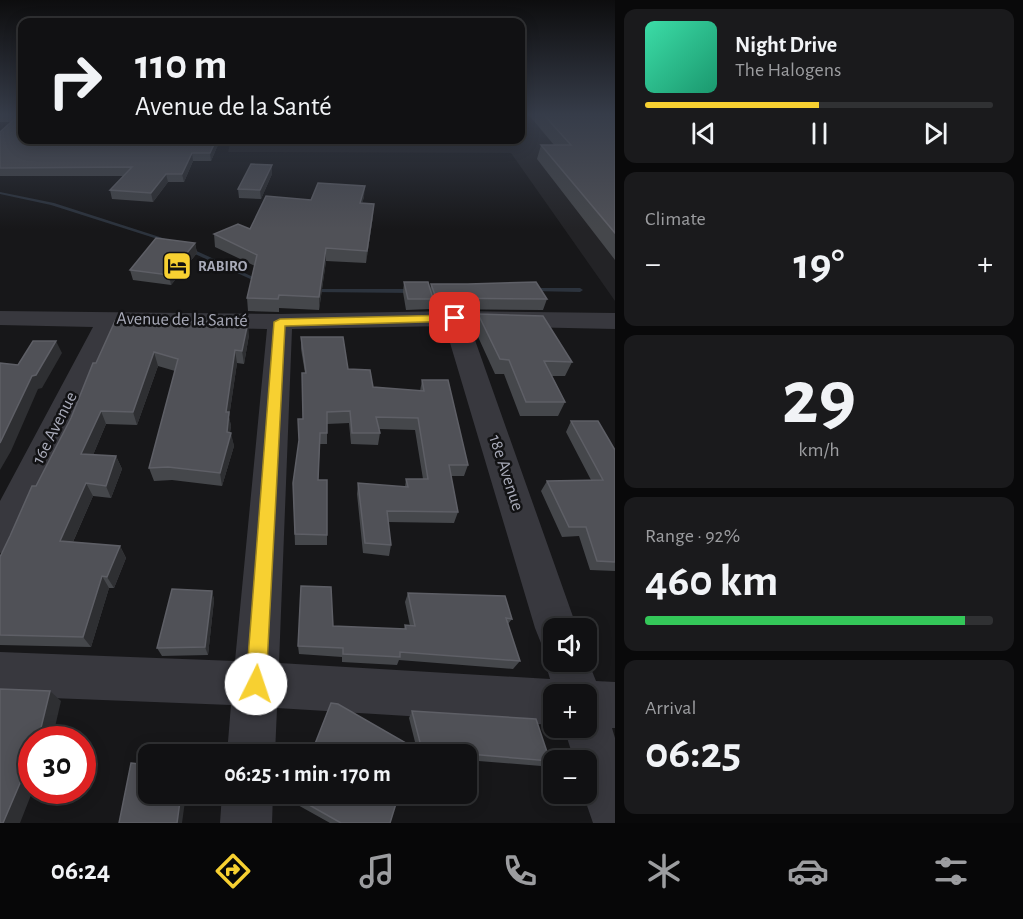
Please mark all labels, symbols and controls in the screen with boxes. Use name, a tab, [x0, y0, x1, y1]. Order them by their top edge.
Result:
text: Night Drive	[735, 34, 837, 56]
icon: right	[36, 42, 114, 120]
text: 110 m	[135, 44, 227, 86]
text: The Halogens	[735, 60, 841, 80]
text: Avenue de la Santé	[135, 93, 332, 120]
icon: previous	[687, 117, 720, 150]
icon: pause	[803, 117, 836, 150]
icon: next	[919, 117, 952, 150]
text: Climate	[645, 209, 706, 229]
text: 19°	[793, 242, 845, 287]
text: −	[645, 248, 661, 281]
text: +	[977, 248, 993, 281]
hotel icon: RABIRO	[161, 250, 193, 282]
place label: RABIRO	[198, 259, 248, 274]
pin	[429, 292, 480, 343]
icon: arrive	[438, 301, 471, 334]
street label: Avenue de la Santé	[116, 310, 248, 330]
text: 29	[782, 360, 856, 438]
street label: 16e Avenue	[29, 389, 81, 467]
street label: 18e Avenue	[485, 433, 527, 513]
text: km/h	[798, 440, 840, 460]
text: Range · 92%	[645, 526, 740, 546]
text: 460 km	[645, 559, 778, 604]
map controls	[543, 618, 597, 804]
button: sound	[543, 618, 597, 672]
position arrow	[224, 652, 288, 716]
button: +	[543, 684, 597, 738]
text: Arrival	[645, 698, 696, 718]
speed limit sign: 30	[18, 726, 96, 804]
text: 06:25	[645, 731, 741, 776]
button: −	[543, 750, 597, 804]
text: 06:25 · 1 min · 170 m	[224, 763, 391, 785]
icon: directions	[212, 850, 254, 892]
icon: music	[356, 850, 398, 892]
icon: phone	[499, 850, 541, 892]
icon: climate	[643, 850, 685, 892]
icon: car	[787, 850, 829, 892]
icon: filters	[930, 850, 972, 892]
text: 06:24	[51, 857, 110, 884]

